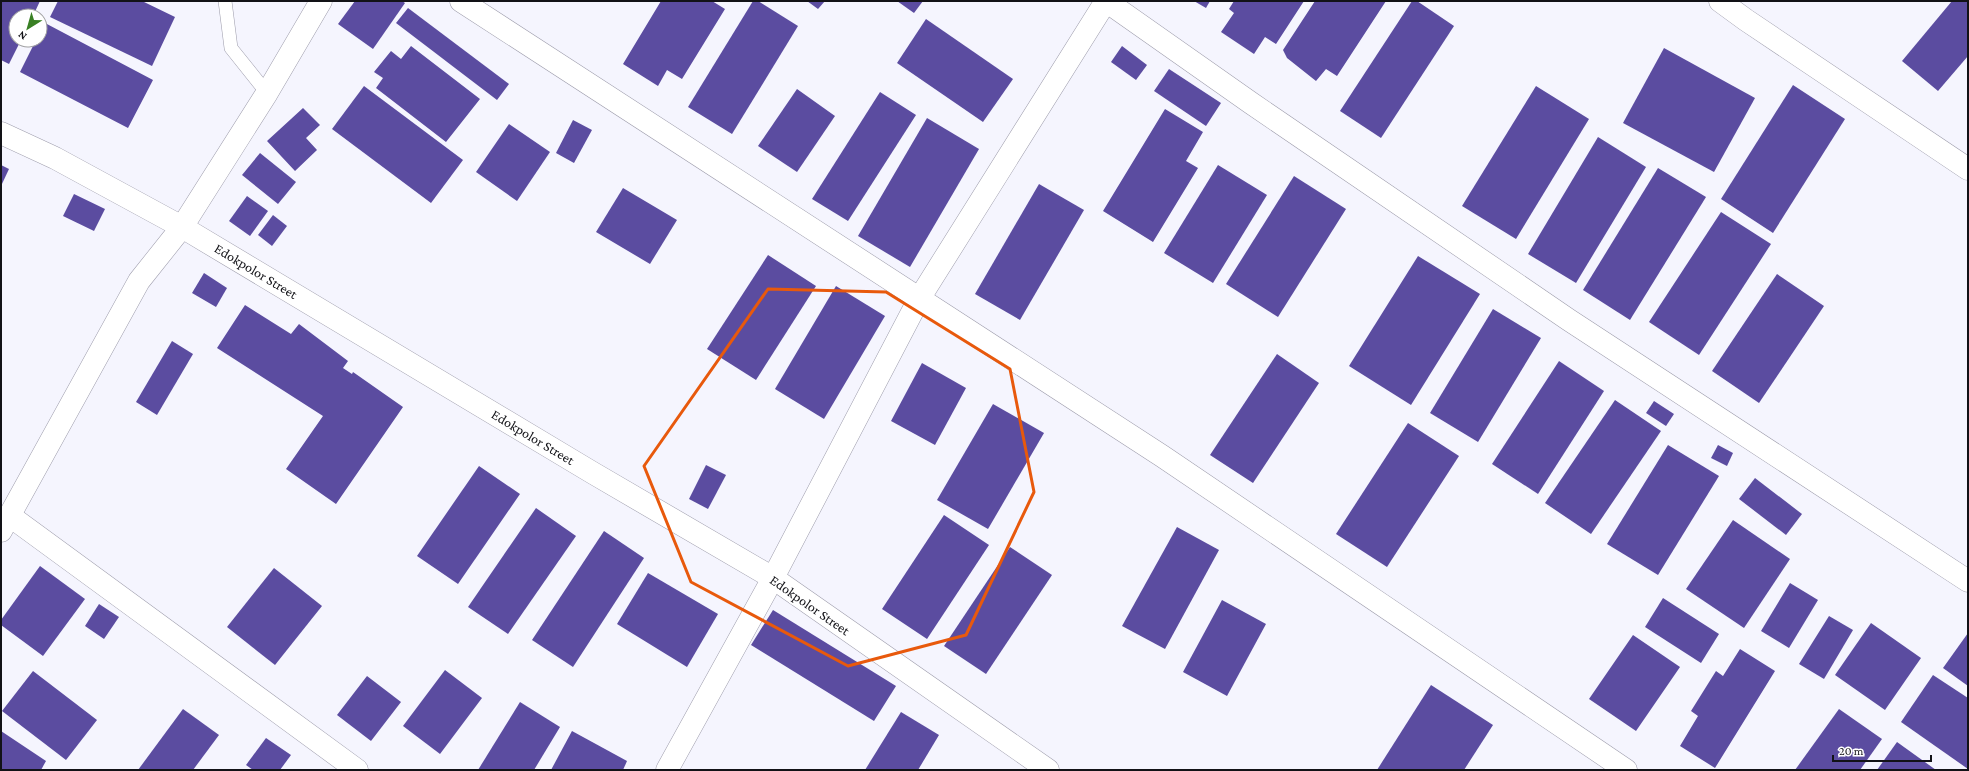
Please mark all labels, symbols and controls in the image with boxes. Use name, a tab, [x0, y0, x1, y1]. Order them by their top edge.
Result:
north arrow	[8, 8, 48, 48]
text: N	[15, 29, 29, 43]
street label: Edokpolor Street	[212, 240, 301, 302]
street label: Edokpolor Street	[489, 406, 578, 468]
street label: Edokpolor Street	[767, 572, 853, 639]
scale bar	[1833, 737, 1931, 763]
text: 20 m	[1839, 744, 1864, 758]

